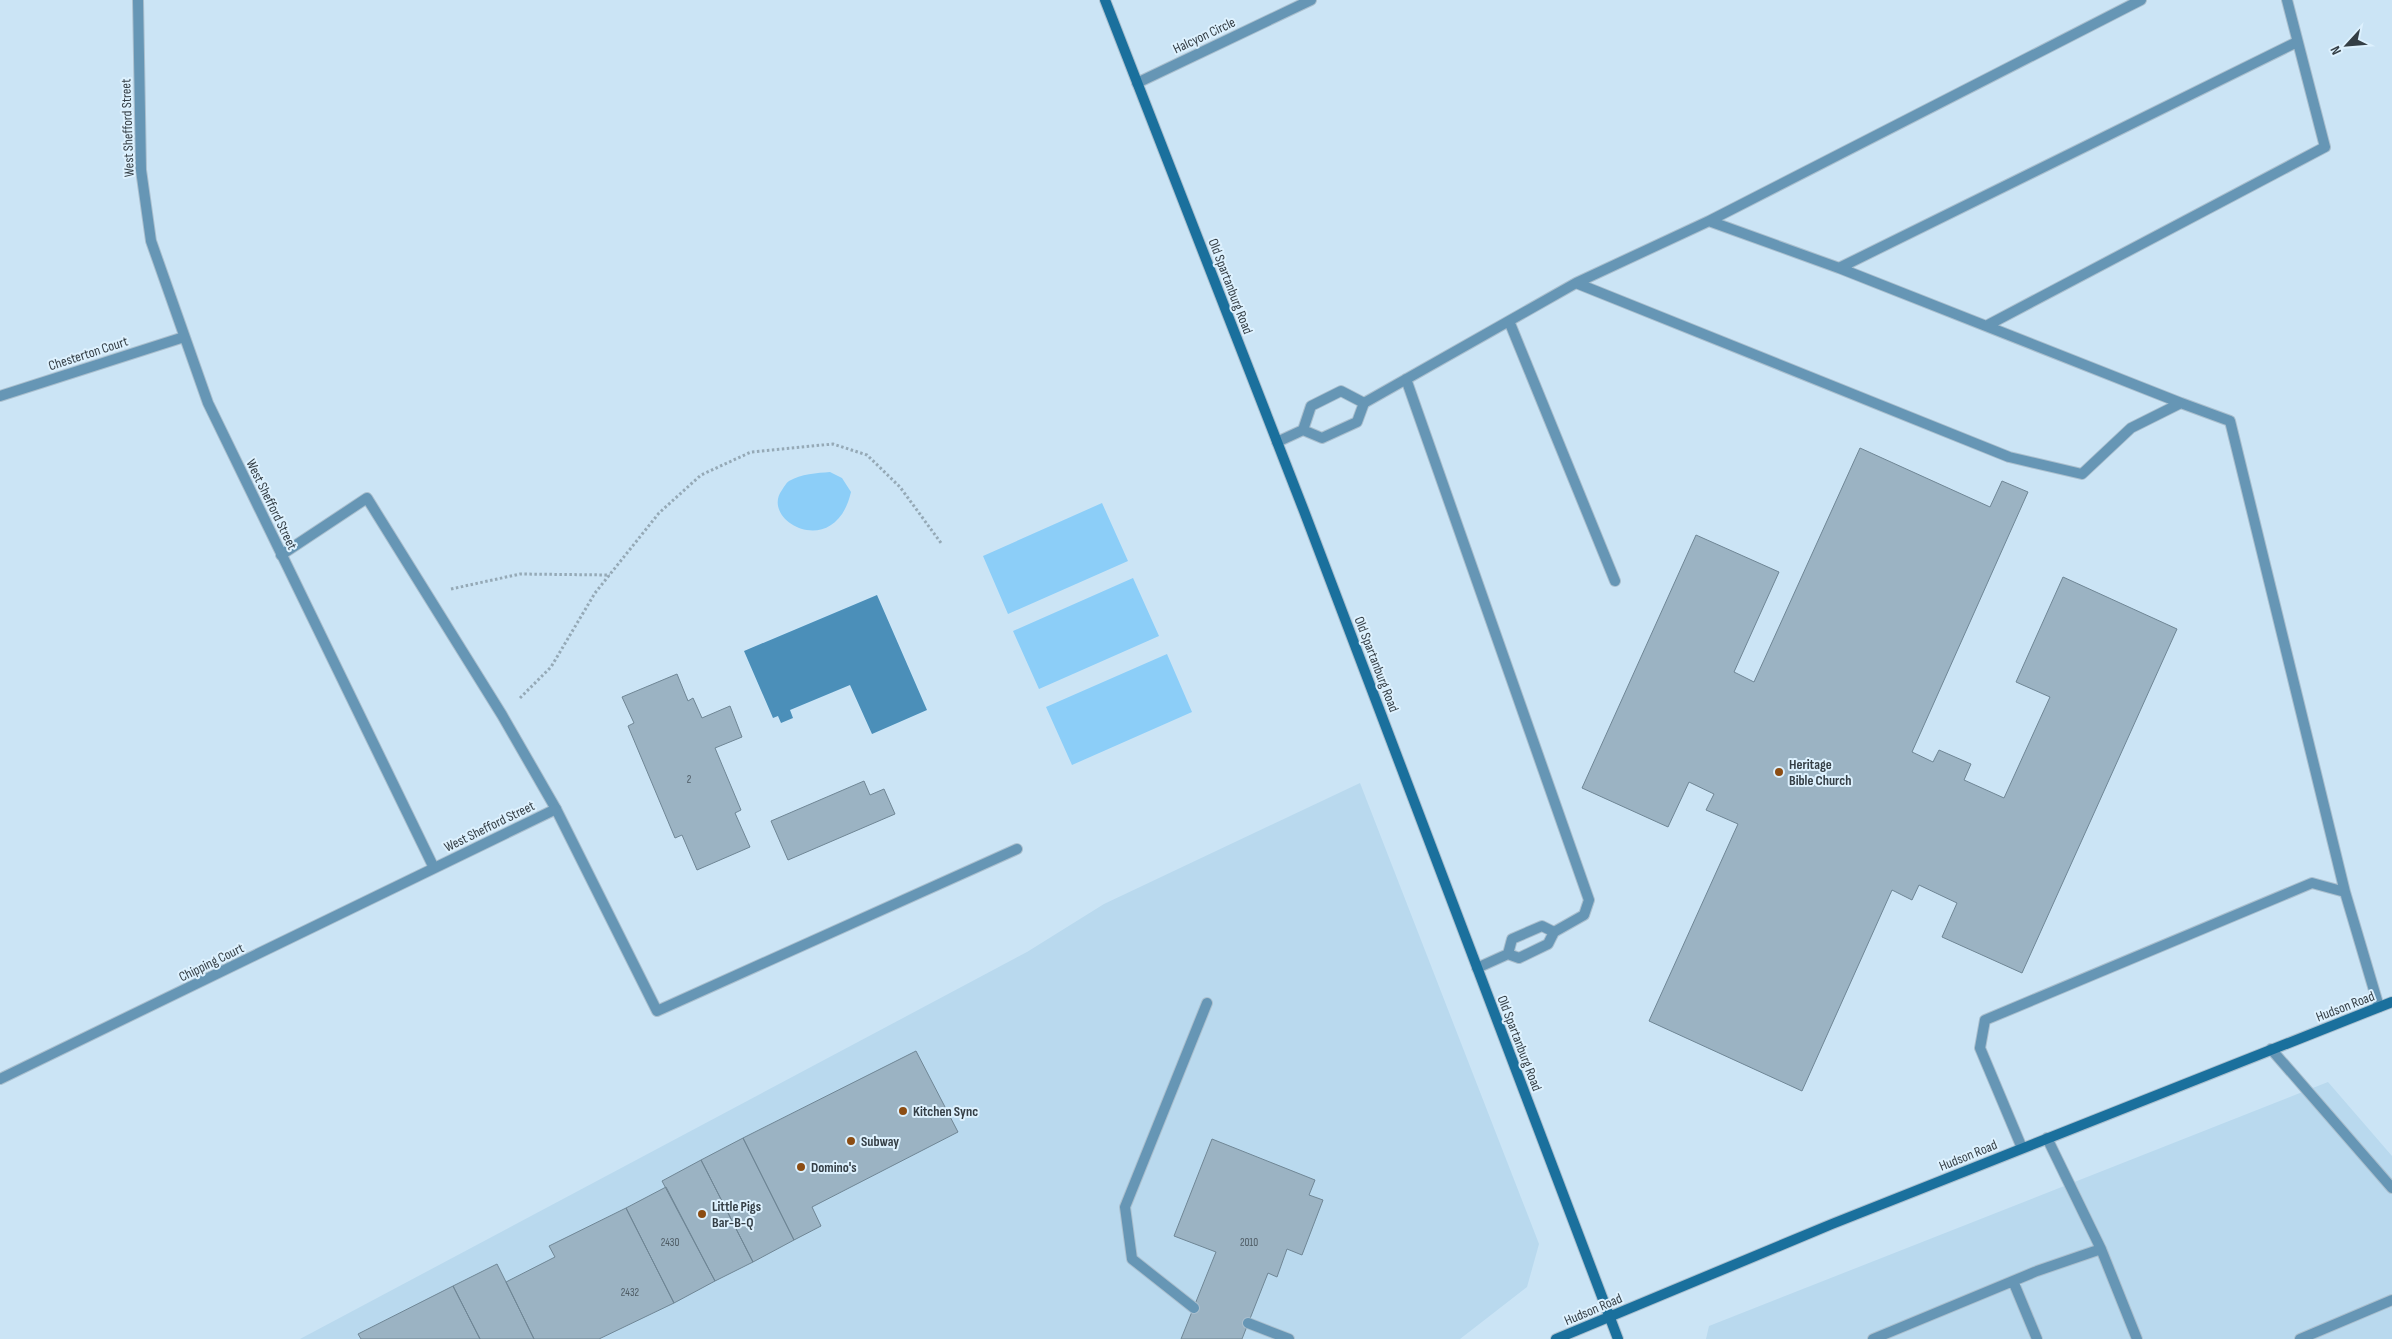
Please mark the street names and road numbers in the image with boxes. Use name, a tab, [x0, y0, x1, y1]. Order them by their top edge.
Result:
street label: Halcyon Circle	[1170, 14, 1238, 57]
street label: West Shefford Street	[117, 78, 138, 178]
street label: Old Spartanburg Road	[1205, 236, 1257, 336]
street label: Chesterton Court	[46, 333, 130, 374]
street label: West Shefford Street	[242, 456, 301, 552]
street label: Old Spartanburg Road	[1351, 614, 1403, 714]
street label: West Shefford Street	[441, 797, 537, 856]
street label: Chipping Court	[176, 939, 246, 985]
street label: Hudson Road	[2314, 988, 2377, 1025]
street label: Old Spartanburg Road	[1494, 993, 1546, 1093]
street label: Hudson Road	[1937, 1136, 2000, 1175]
street label: Hudson Road	[1562, 1290, 1625, 1329]

